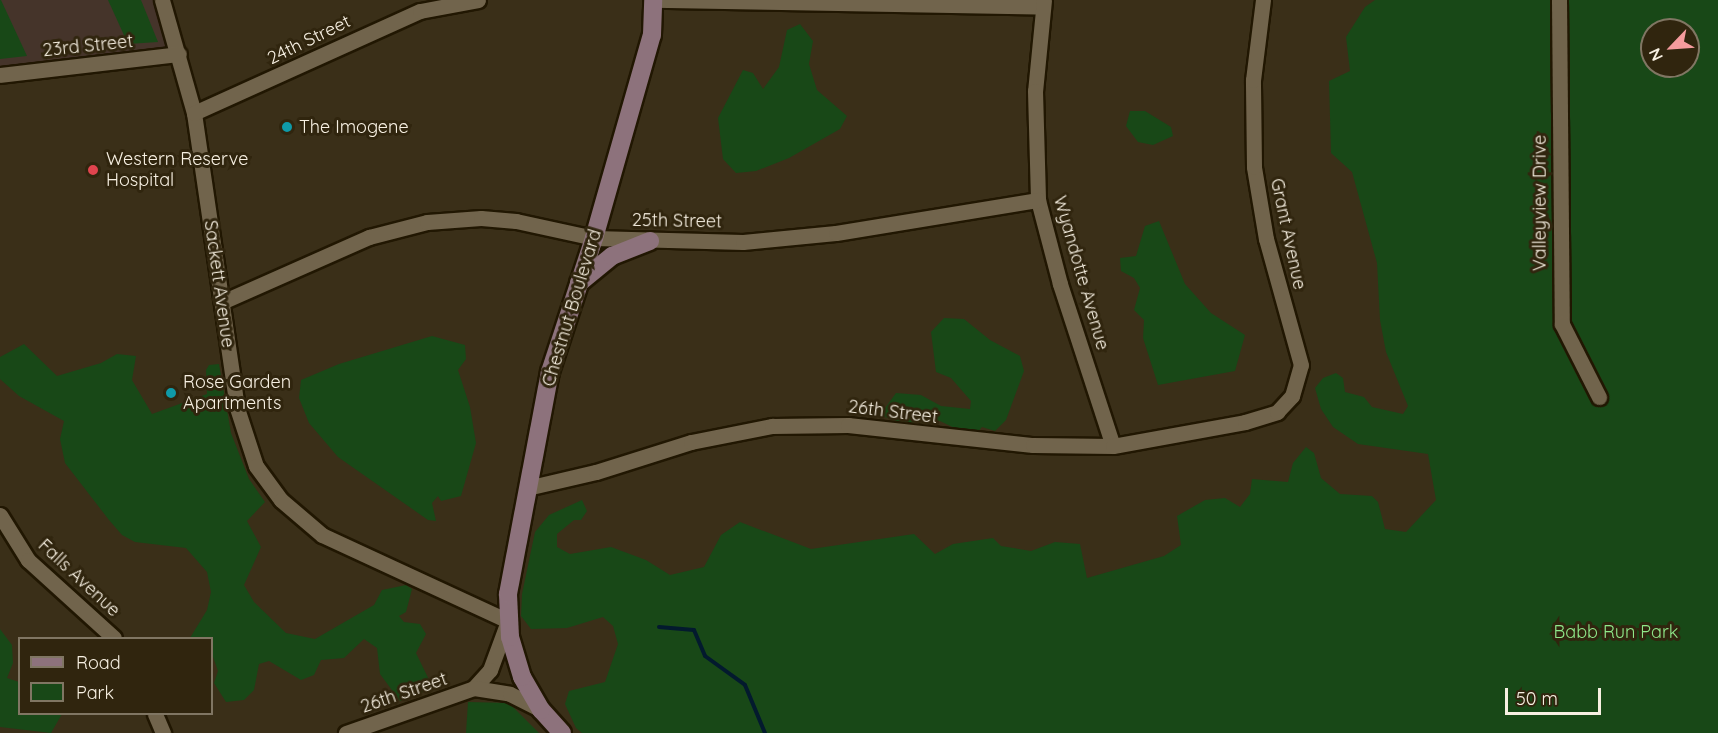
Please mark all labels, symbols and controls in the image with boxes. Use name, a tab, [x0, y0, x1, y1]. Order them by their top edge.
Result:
street label: 24th Street	[264, 11, 354, 69]
north arrow	[1640, 18, 1700, 78]
street label: 23rd Street	[42, 31, 134, 61]
text: N	[1644, 45, 1667, 64]
place label: The Imogene	[299, 116, 409, 138]
marker: The Imogene	[280, 120, 294, 134]
street label: Valleyview Drive	[1529, 135, 1551, 271]
place label: Western Reserve Hospital	[106, 149, 248, 192]
marker: Western Reserve Hospital	[84, 161, 102, 179]
street label: Grant Avenue	[1266, 176, 1310, 292]
street label: Wyandotte Avenue	[1049, 193, 1113, 353]
street label: 25th Street	[632, 209, 722, 233]
street label: Sackett Avenue	[199, 219, 239, 349]
street label: Chestnut Boulevard	[538, 227, 606, 389]
place label: Rose Garden Apartments	[183, 372, 291, 415]
marker: Rose Garden Apartments	[164, 386, 178, 400]
street label: 26th Street	[847, 396, 939, 428]
street label: Falls Avenue	[34, 535, 124, 621]
park label: Babb Run Park	[1554, 621, 1678, 643]
legend	[18, 637, 213, 715]
text: Road	[76, 651, 121, 674]
street label: 26th Street	[358, 668, 450, 718]
scale bar	[1508, 676, 1604, 714]
text: Park	[76, 681, 114, 704]
text: 50 m	[1516, 687, 1558, 710]

